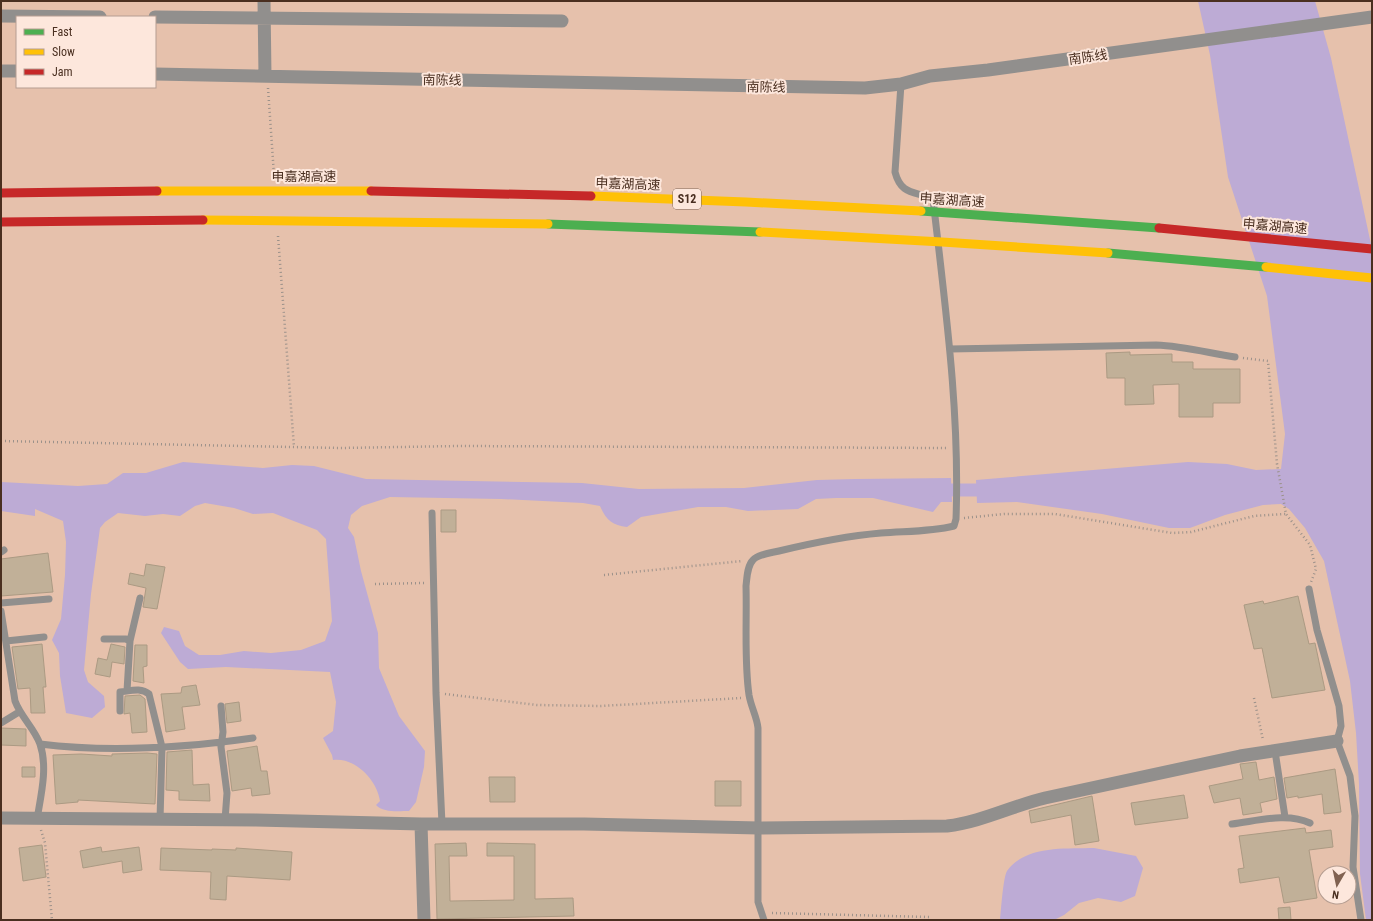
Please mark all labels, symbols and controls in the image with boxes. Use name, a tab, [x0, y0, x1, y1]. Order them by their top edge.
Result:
legend	[16, 16, 156, 88]
text: Fast	[52, 25, 73, 39]
text: Slow	[52, 45, 75, 59]
street label: 南陈线	[1068, 47, 1108, 67]
text: Jam	[52, 65, 73, 79]
street label: 南陈线	[422, 72, 462, 88]
street label: 南陈线	[746, 79, 786, 95]
street label: 申嘉湖高速	[271, 169, 337, 184]
street label: 申嘉湖高速	[595, 175, 661, 193]
road number: S12	[673, 189, 701, 209]
street label: 申嘉湖高速	[919, 190, 985, 210]
street label: 申嘉湖高速	[1242, 216, 1308, 236]
north arrow	[1317, 865, 1357, 905]
text: N	[1331, 887, 1340, 901]

